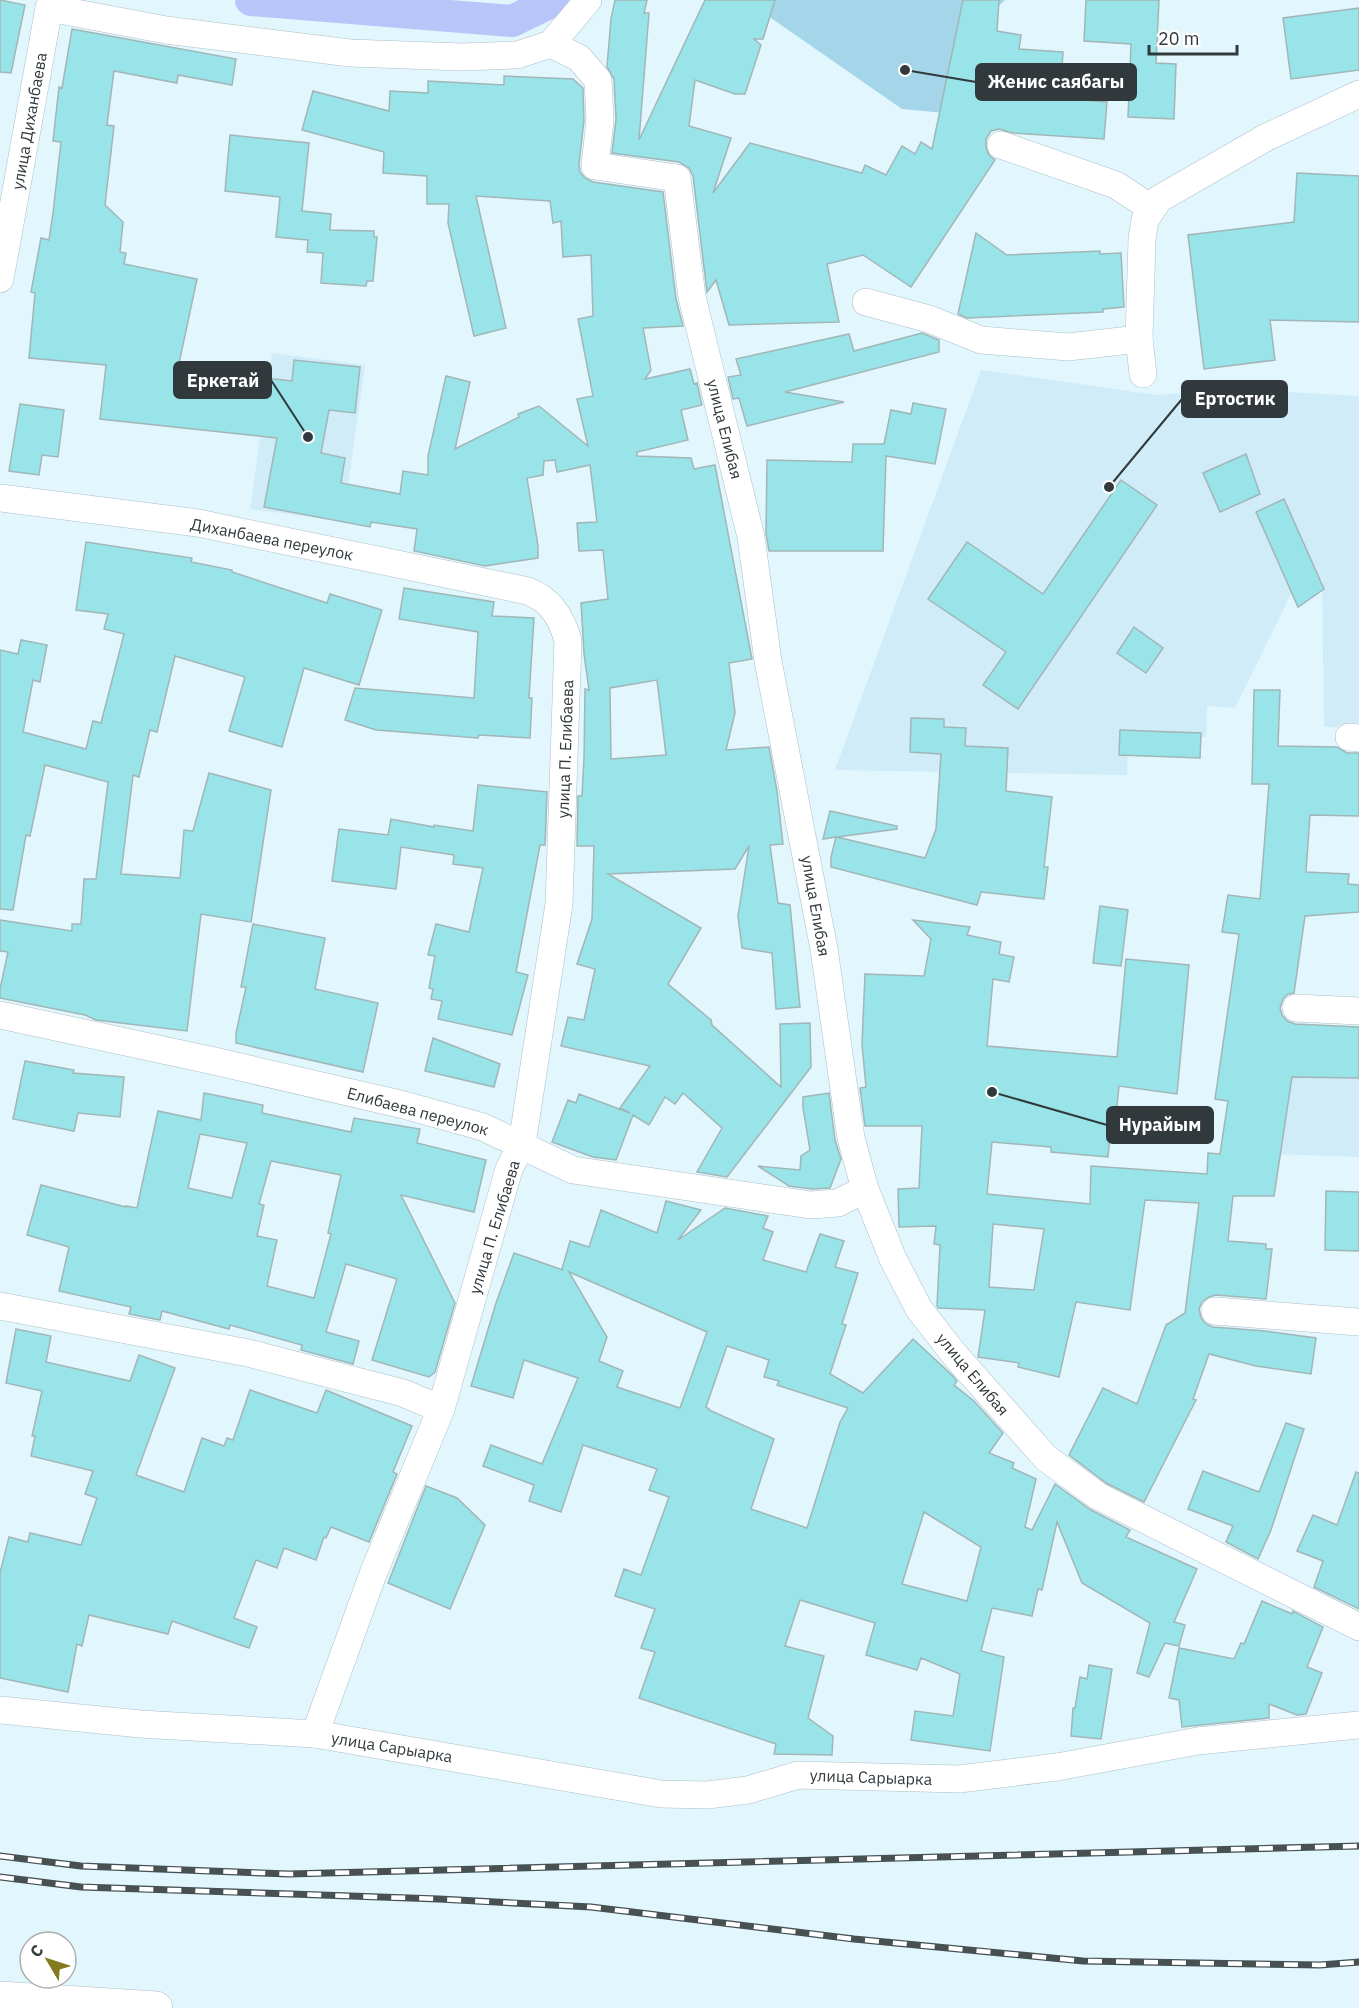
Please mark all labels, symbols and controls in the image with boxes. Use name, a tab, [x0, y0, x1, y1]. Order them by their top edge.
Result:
scale bar	[1149, 18, 1238, 56]
text: 20 m	[1158, 27, 1200, 50]
street label: улица Диханбаева	[7, 50, 51, 191]
callout: Женис саябагы	[976, 64, 1136, 100]
text: Женис саябагы	[988, 70, 1124, 93]
callout: Еркетай	[174, 362, 271, 398]
text: Еркетай	[187, 369, 259, 392]
street label: улица Елибая	[703, 377, 747, 481]
callout: Ертостик	[1182, 381, 1287, 417]
text: Ертостик	[1195, 387, 1275, 410]
street label: Диханбаева переулок	[189, 513, 355, 565]
street label: улица П. Елибаева	[553, 679, 577, 819]
street label: улица Елибая	[797, 854, 835, 958]
street label: Елибаева переулок	[345, 1082, 491, 1140]
callout: Нурайым	[1107, 1107, 1213, 1143]
text: Нурайым	[1119, 1113, 1201, 1136]
street label: улица П. Елибаева	[464, 1157, 524, 1296]
street label: улица Елибая	[933, 1328, 1013, 1420]
street label: улица Сарыарка	[330, 1728, 454, 1767]
street label: улица Сарыарка	[809, 1765, 933, 1789]
north arrow	[18, 1930, 78, 1990]
text: С	[25, 1940, 47, 1961]

